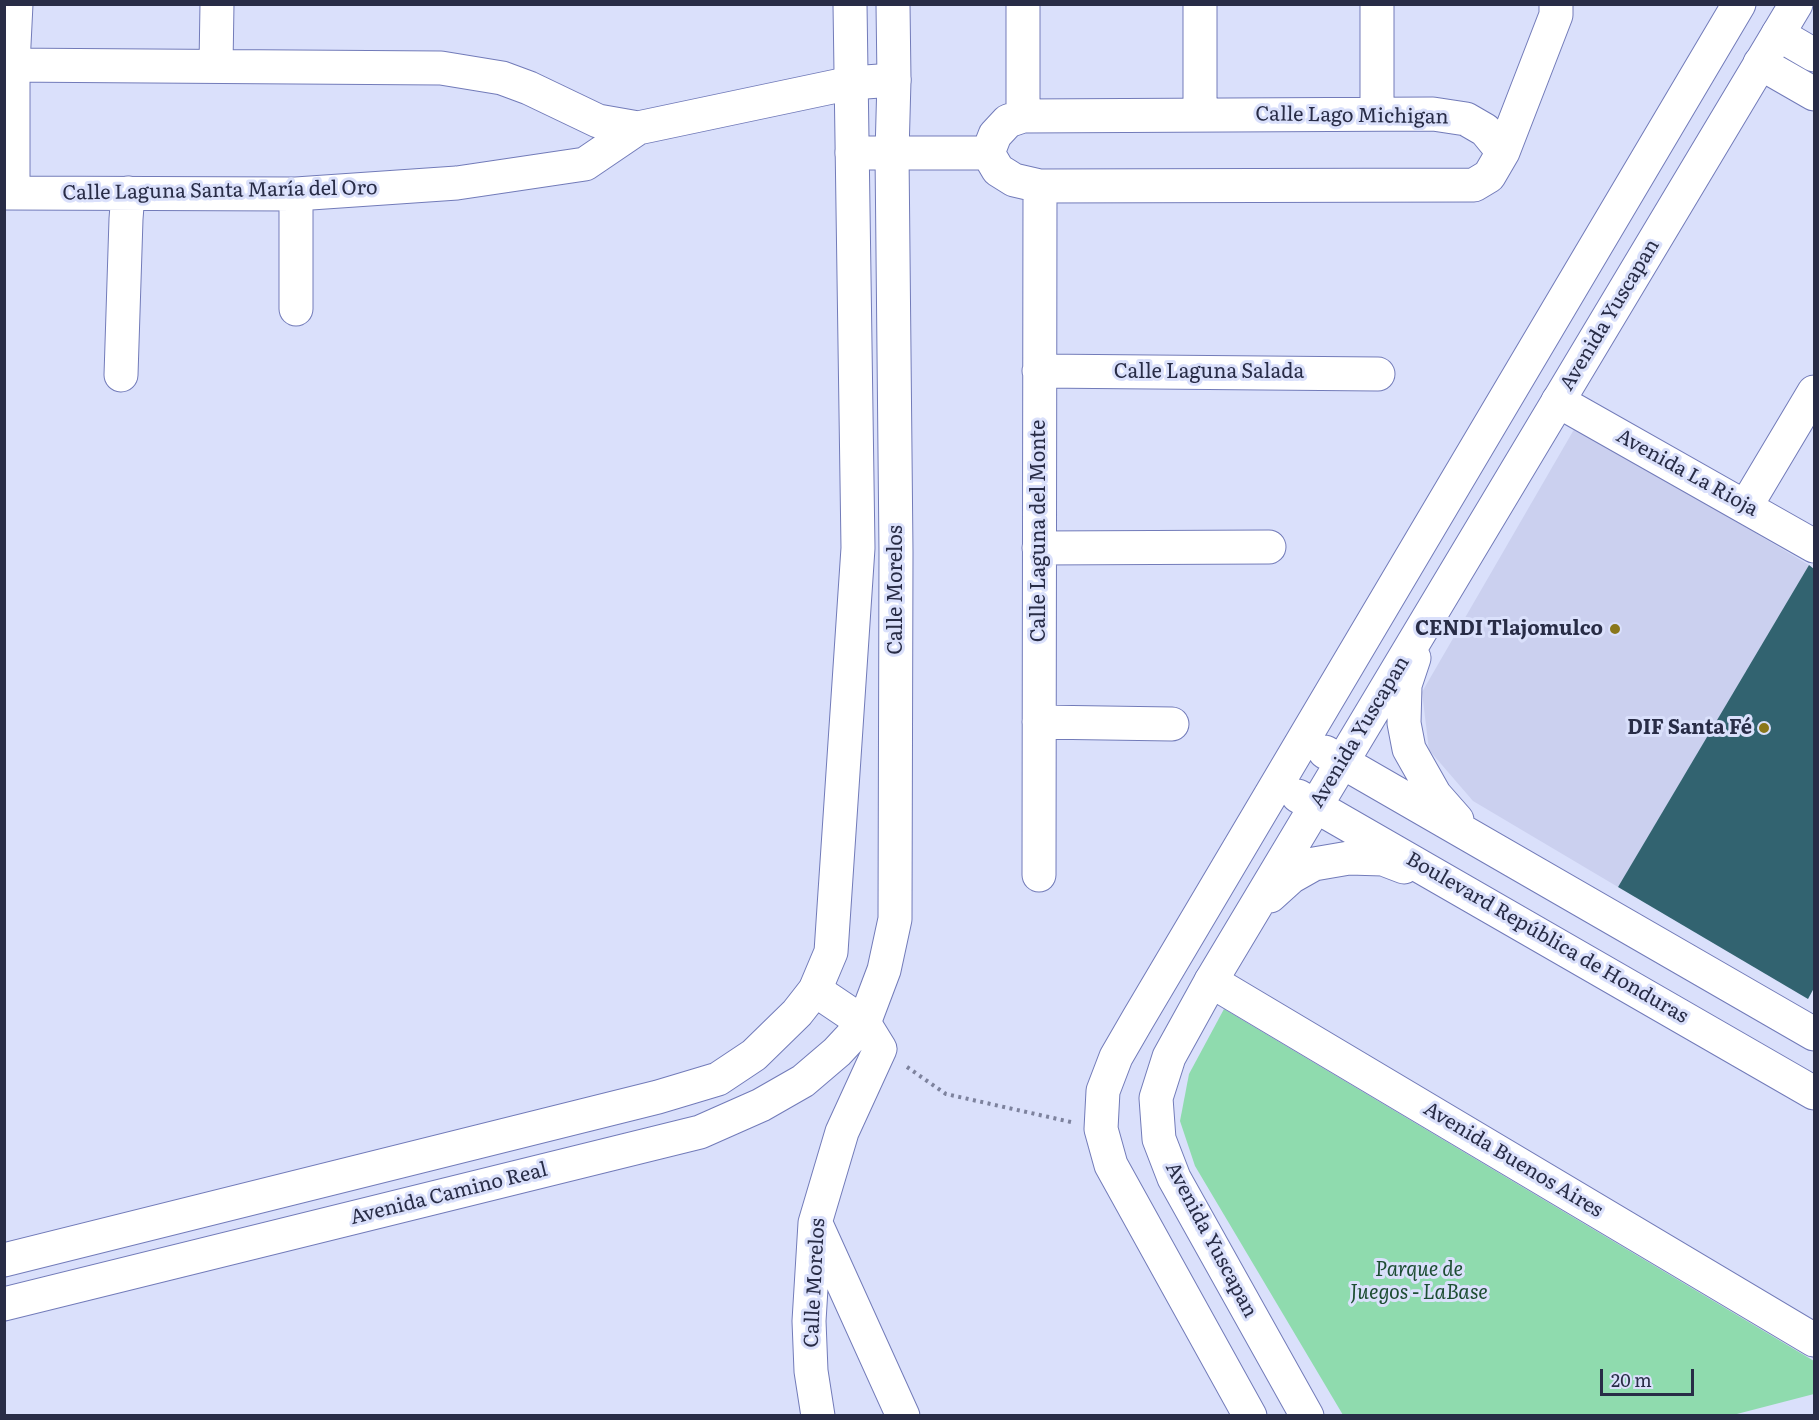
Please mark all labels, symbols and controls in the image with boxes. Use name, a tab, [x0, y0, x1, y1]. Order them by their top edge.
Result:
street label: Calle Lago Michigan	[1255, 102, 1449, 130]
street label: Calle Laguna Santa María del Oro	[62, 176, 378, 206]
street label: Avenida Yuscapan	[1555, 235, 1665, 395]
street label: Calle Laguna Salada	[1114, 360, 1304, 384]
street label: Calle Laguna del Monte	[1027, 420, 1051, 642]
street label: Avenida La Rioja	[1612, 424, 1762, 522]
street label: Calle Morelos	[884, 525, 908, 655]
place label: CENDI Tlajomulco	[1415, 617, 1603, 641]
marker: CENDI Tlajomulco	[1608, 622, 1622, 636]
street label: Avenida Yuscapan	[1305, 652, 1415, 812]
place label: DIF Santa Fé	[1627, 716, 1752, 740]
marker: DIF Santa Fé	[1757, 721, 1771, 735]
street label: Boulevard República de Honduras	[1402, 847, 1692, 1029]
street label: Avenida Buenos Aires	[1419, 1097, 1607, 1223]
street label: Avenida Camino Real	[348, 1158, 550, 1230]
street label: Avenida Yuscapan	[1160, 1158, 1262, 1322]
street label: Calle Morelos	[800, 1218, 830, 1348]
park label: Parque de Juegos - LaBase	[1350, 1258, 1488, 1305]
scale bar	[1603, 1357, 1698, 1395]
text: 20 m	[1611, 1366, 1652, 1393]

